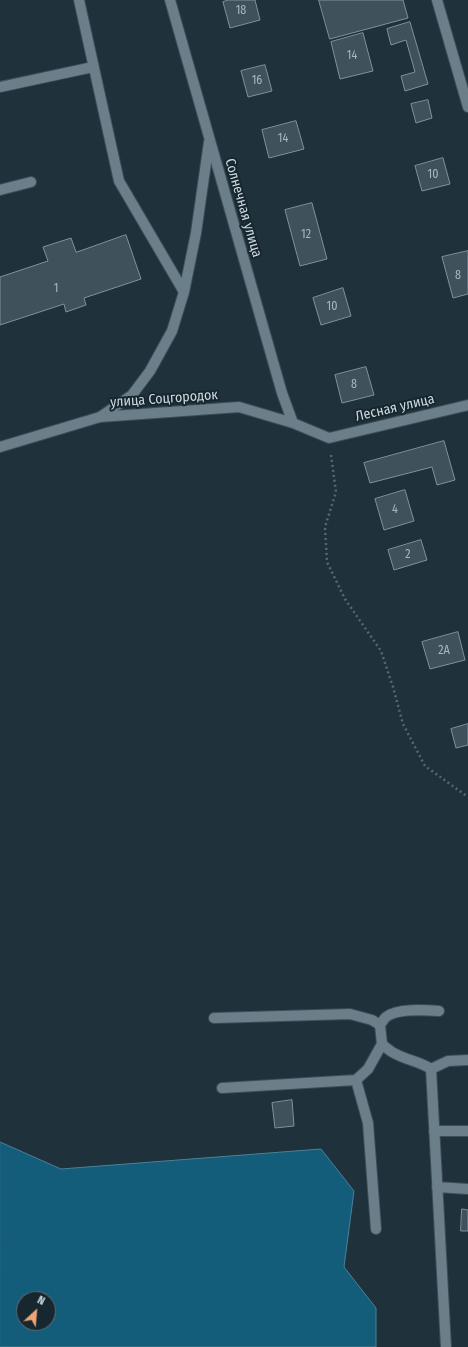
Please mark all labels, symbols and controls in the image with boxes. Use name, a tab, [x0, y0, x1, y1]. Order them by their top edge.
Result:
house number: 18	[236, 4, 246, 18]
house number: 14	[347, 49, 357, 63]
house number: 16	[252, 74, 262, 88]
house number: 14	[278, 132, 288, 146]
street label: Солнечная улица	[221, 157, 265, 259]
house number: 10	[428, 168, 438, 182]
house number: 12	[301, 228, 311, 242]
house number: 8	[455, 269, 461, 283]
house number: 1	[54, 282, 58, 296]
house number: 10	[327, 300, 337, 314]
house number: 8	[351, 378, 357, 392]
street label: улица Соцгородок	[110, 387, 218, 411]
street label: Лесная улица	[354, 391, 436, 425]
house number: 4	[392, 503, 398, 517]
house number: 2	[405, 548, 411, 562]
house number: 2А	[438, 644, 450, 658]
north arrow	[16, 1291, 56, 1331]
text: N	[35, 1293, 47, 1308]

